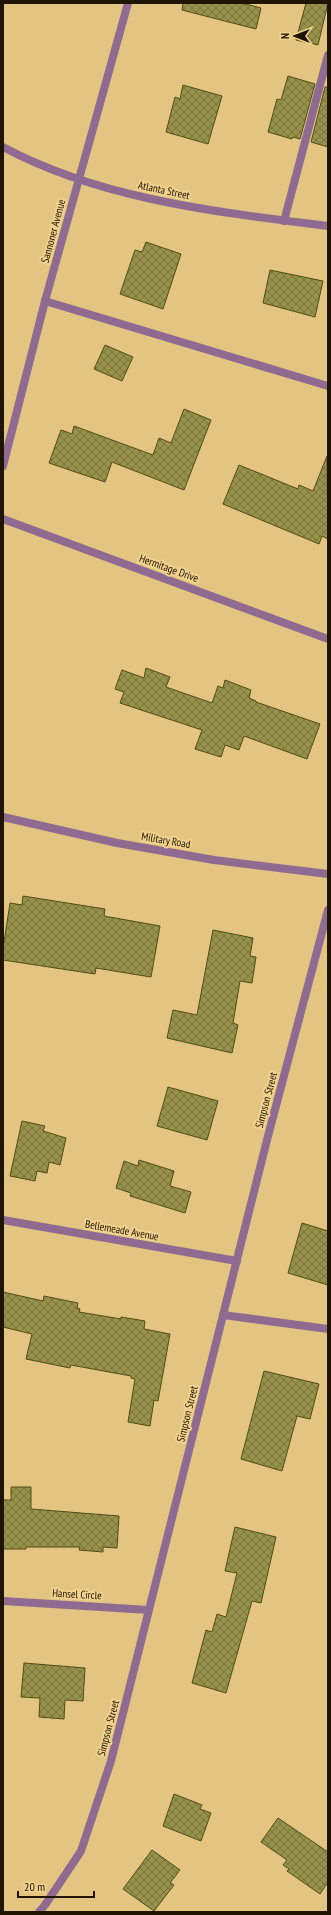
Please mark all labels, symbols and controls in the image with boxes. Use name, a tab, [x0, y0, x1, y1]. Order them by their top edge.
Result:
north arrow	[275, 16, 315, 56]
text: N	[278, 33, 292, 39]
street label: Atlanta Street	[137, 178, 191, 202]
street label: Sannoner Avenue	[38, 197, 68, 265]
street label: Hermitage Drive	[137, 551, 201, 585]
street label: Military Road	[140, 829, 192, 851]
street label: Simpson Street	[252, 1070, 280, 1130]
street label: Bellemeade Avenue	[84, 1217, 160, 1243]
street label: Simpson Street	[173, 1384, 201, 1444]
street label: Hansel Circle	[52, 1586, 103, 1602]
street label: Simpson Street	[94, 1698, 122, 1758]
scale bar	[18, 1873, 94, 1899]
text: 20 m	[24, 1879, 45, 1894]

